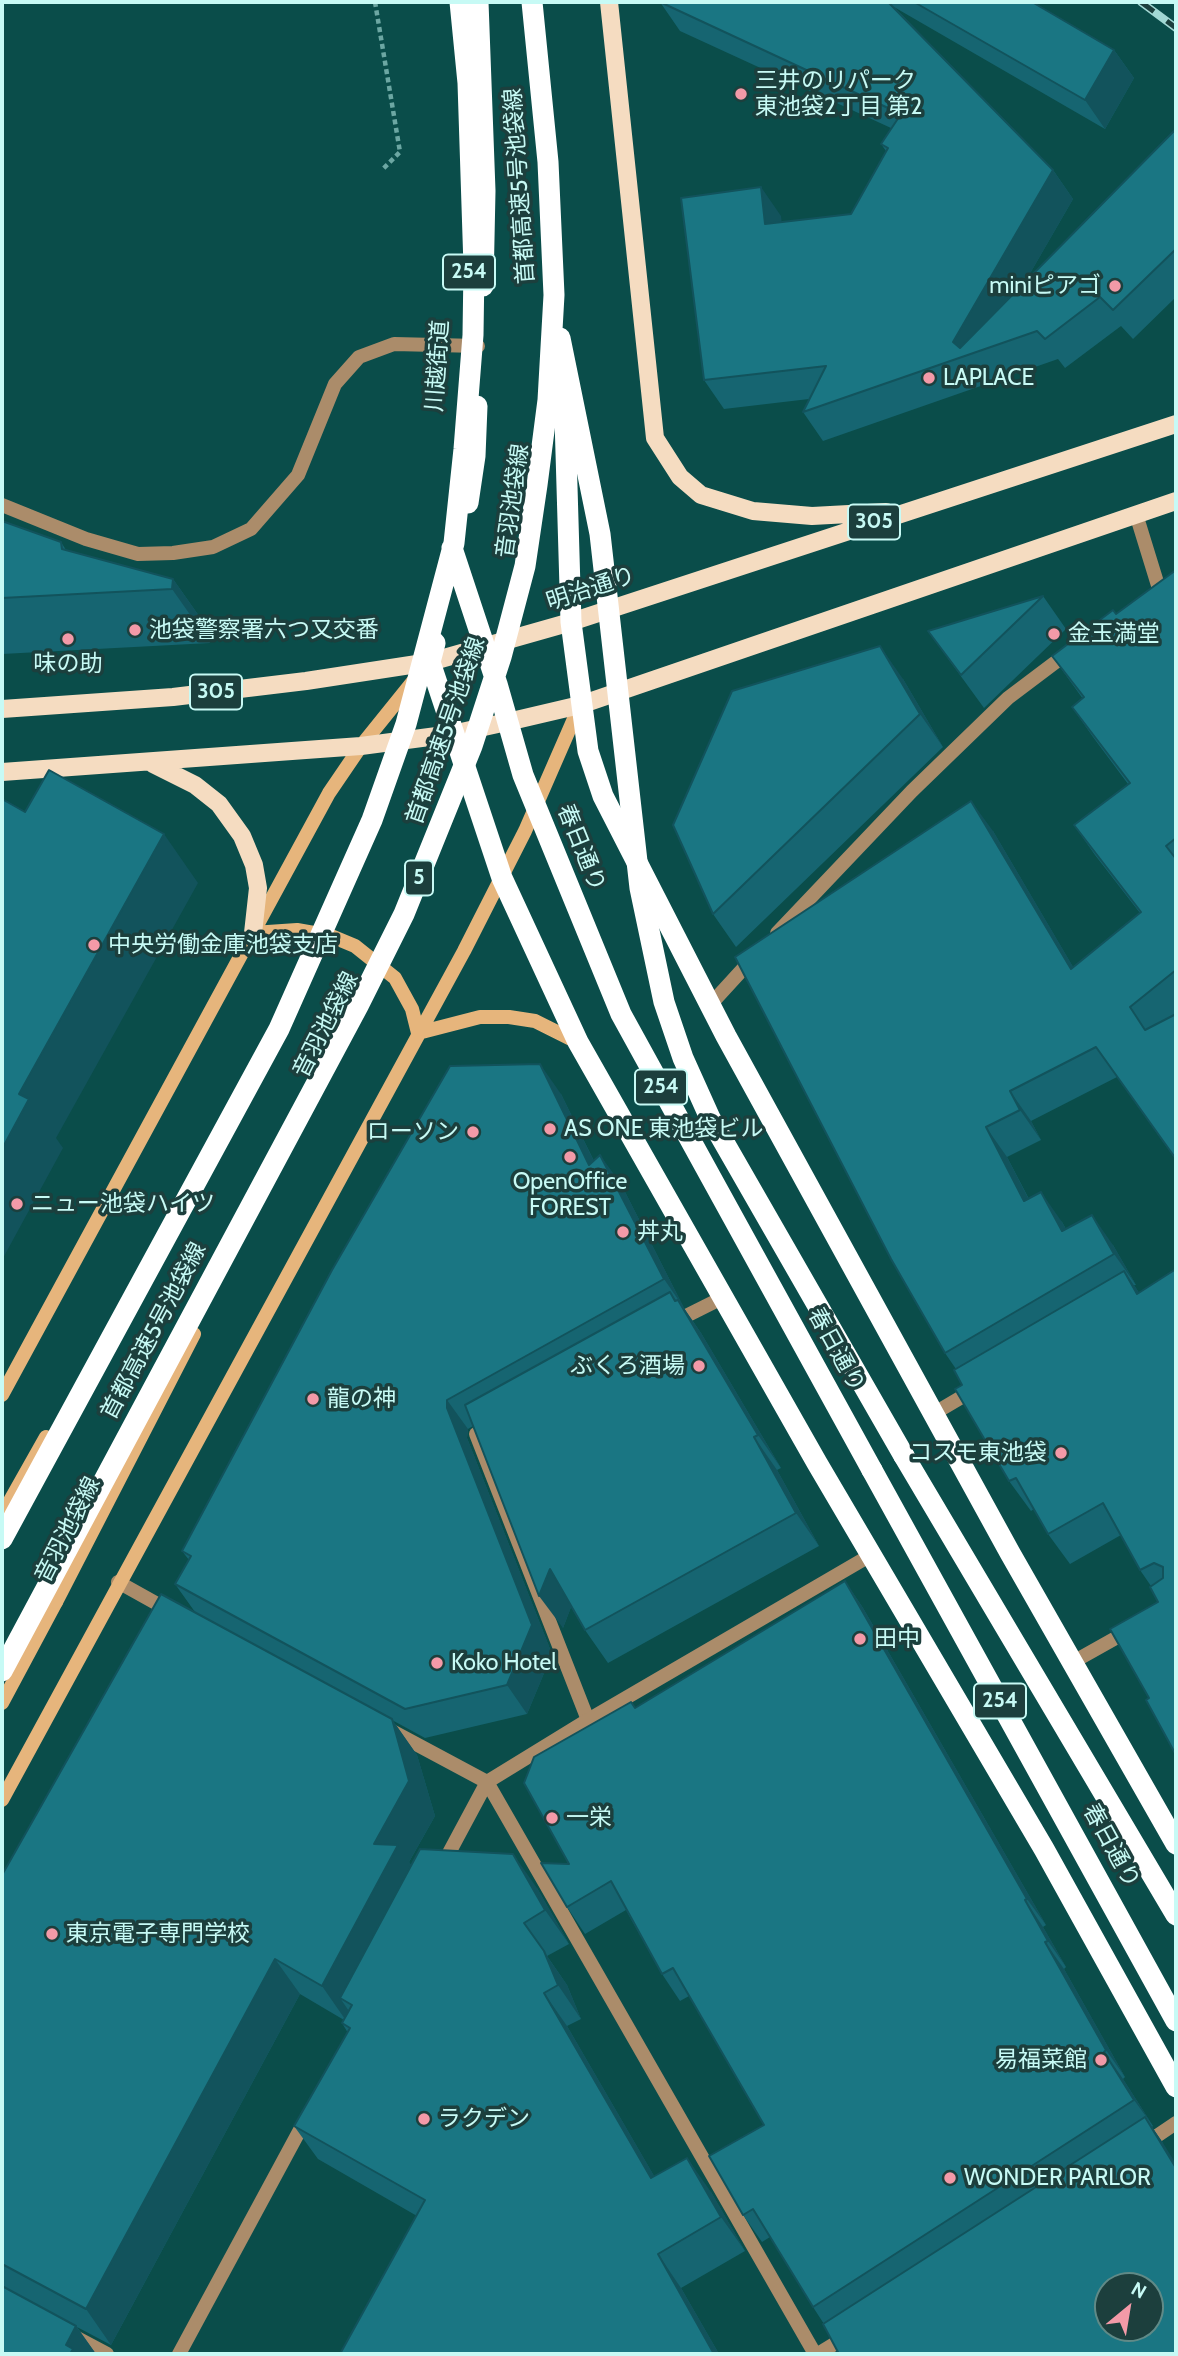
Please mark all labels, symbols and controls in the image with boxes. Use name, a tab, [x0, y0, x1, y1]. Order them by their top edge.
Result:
place label: 三井のリパーク 東池袋2丁目 第2	[755, 67, 922, 121]
marker: 三井のリパーク 東池袋2丁目 第2	[733, 86, 749, 102]
street label: 首都高速5号池袋線	[499, 87, 541, 285]
road number: 254	[443, 254, 495, 290]
place label: miniピアゴ	[989, 272, 1101, 300]
marker: miniピアゴ	[1107, 278, 1123, 294]
street label: 川越街道	[421, 319, 455, 413]
place label: LAPLACE	[943, 364, 1034, 392]
marker: LAPLACE	[921, 370, 937, 386]
street label: 音羽池袋線	[491, 442, 535, 560]
road number: 305	[848, 504, 900, 540]
street label: 明治通り	[543, 562, 639, 616]
place label: 池袋警察署六つ又交番	[149, 616, 379, 644]
place label: 金玉満堂	[1068, 620, 1160, 648]
marker: 池袋警察署六つ又交番	[127, 622, 143, 638]
marker: 金玉満堂	[1046, 626, 1062, 642]
marker: 味の助	[60, 631, 76, 647]
street label: 首都高速5号池袋線	[401, 634, 491, 828]
place label: 味の助	[34, 650, 102, 678]
road number: 305	[190, 674, 242, 710]
street label: 春日通り	[551, 800, 611, 896]
road number: 5	[405, 860, 433, 896]
place label: 中央労働金庫池袋支店	[108, 931, 338, 959]
marker: 中央労働金庫池袋支店	[86, 937, 102, 953]
street label: 音羽池袋線	[288, 968, 364, 1082]
road number: 254	[635, 1070, 687, 1104]
place label: AS ONE 東池袋ビル	[564, 1115, 764, 1143]
place label: ローソン	[367, 1118, 459, 1146]
marker: AS ONE 東池袋ビル	[542, 1121, 558, 1137]
marker: ローソン	[465, 1124, 481, 1140]
marker: OpenOffice FOREST	[562, 1149, 578, 1165]
place label: OpenOffice FOREST	[513, 1168, 627, 1222]
place label: ニュー池袋ハイツ	[31, 1190, 215, 1218]
marker: ニュー池袋ハイツ	[9, 1196, 25, 1212]
place label: 丼丸	[637, 1218, 683, 1246]
marker: 丼丸	[615, 1224, 631, 1240]
street label: 首都高速5号池袋線	[96, 1238, 212, 1424]
street label: 春日通り	[802, 1303, 870, 1397]
place label: ぶくろ酒場	[570, 1352, 685, 1380]
marker: ぶくろ酒場	[691, 1358, 707, 1374]
place label: 龍の神	[327, 1385, 396, 1413]
marker: 龍の神	[305, 1391, 321, 1407]
place label: コスモ東池袋	[909, 1439, 1047, 1467]
marker: コスモ東池袋	[1053, 1445, 1069, 1461]
street label: 音羽池袋線	[30, 1473, 106, 1587]
place label: 田中	[874, 1625, 920, 1653]
marker: 田中	[852, 1631, 868, 1647]
place label: Koko Hotel	[451, 1649, 557, 1677]
marker: Koko Hotel	[429, 1655, 445, 1671]
road number: 254	[974, 1684, 1026, 1718]
street label: 春日通り	[1077, 1799, 1145, 1893]
place label: 一栄	[566, 1804, 612, 1832]
marker: 一栄	[544, 1810, 560, 1826]
place label: 東京電子専門学校	[66, 1920, 250, 1948]
marker: 東京電子専門学校	[44, 1926, 60, 1942]
place label: 易福菜館	[995, 2046, 1087, 2074]
marker: 易福菜館	[1093, 2052, 1109, 2068]
place label: ラクデン	[438, 2105, 530, 2133]
marker: ラクデン	[416, 2111, 432, 2127]
place label: WONDER PARLOR	[964, 2164, 1151, 2192]
marker: WONDER PARLOR	[942, 2170, 958, 2186]
north arrow	[1094, 2272, 1164, 2342]
text: N	[1127, 2277, 1150, 2303]

